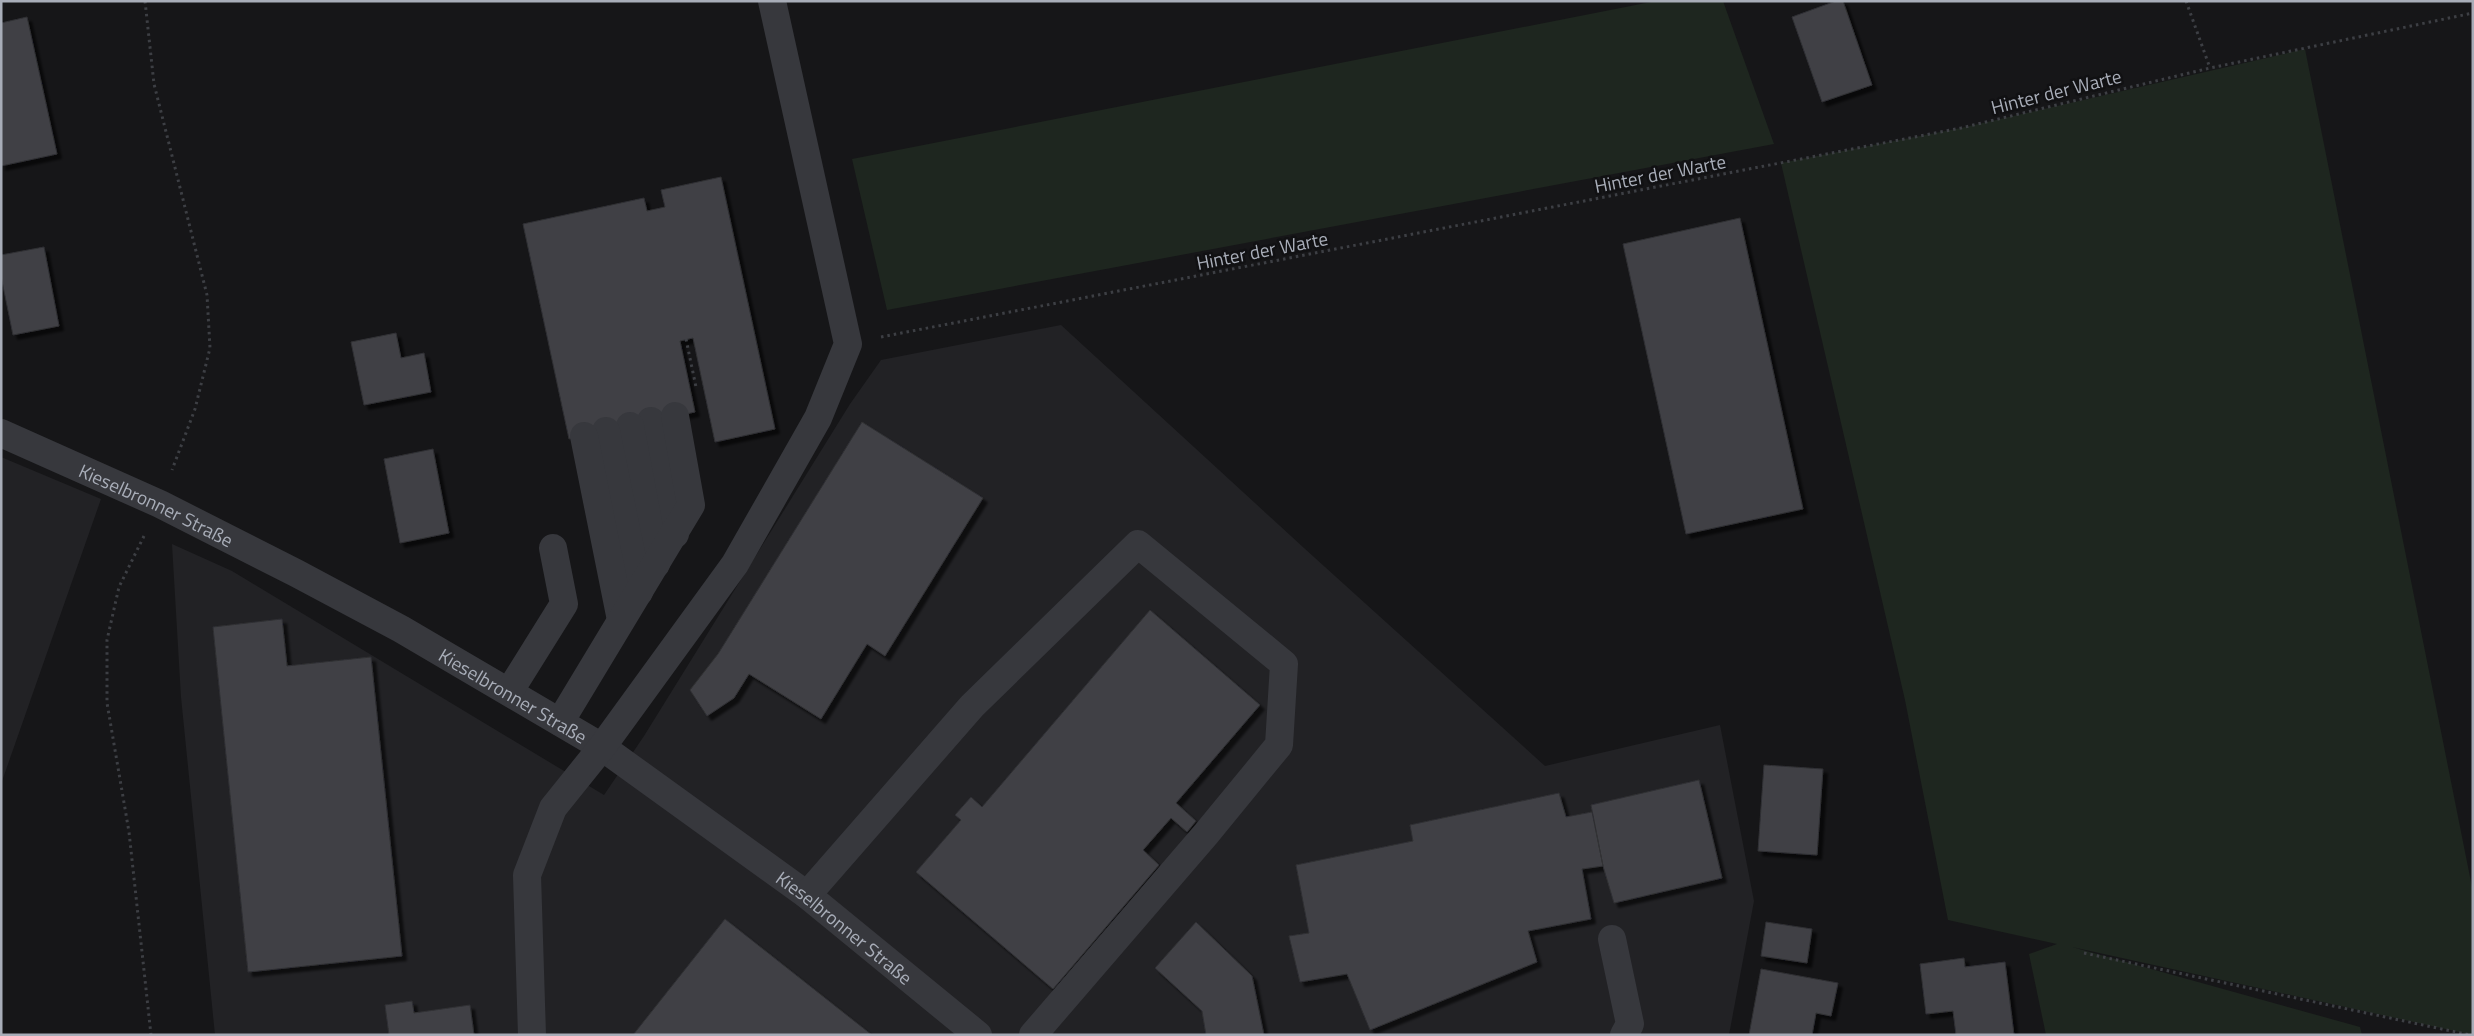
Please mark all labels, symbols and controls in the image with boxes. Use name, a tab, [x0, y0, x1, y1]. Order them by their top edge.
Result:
street label: Hinter der Warte	[1988, 61, 2124, 121]
street label: Hinter der Warte	[1592, 146, 1728, 200]
street label: Hinter der Warte	[1194, 223, 1330, 277]
street label: Kieselbronner Straße	[74, 455, 239, 554]
street label: Kieselbronner Straße	[434, 640, 593, 750]
street label: Kieselbronner Straße	[770, 863, 919, 991]

